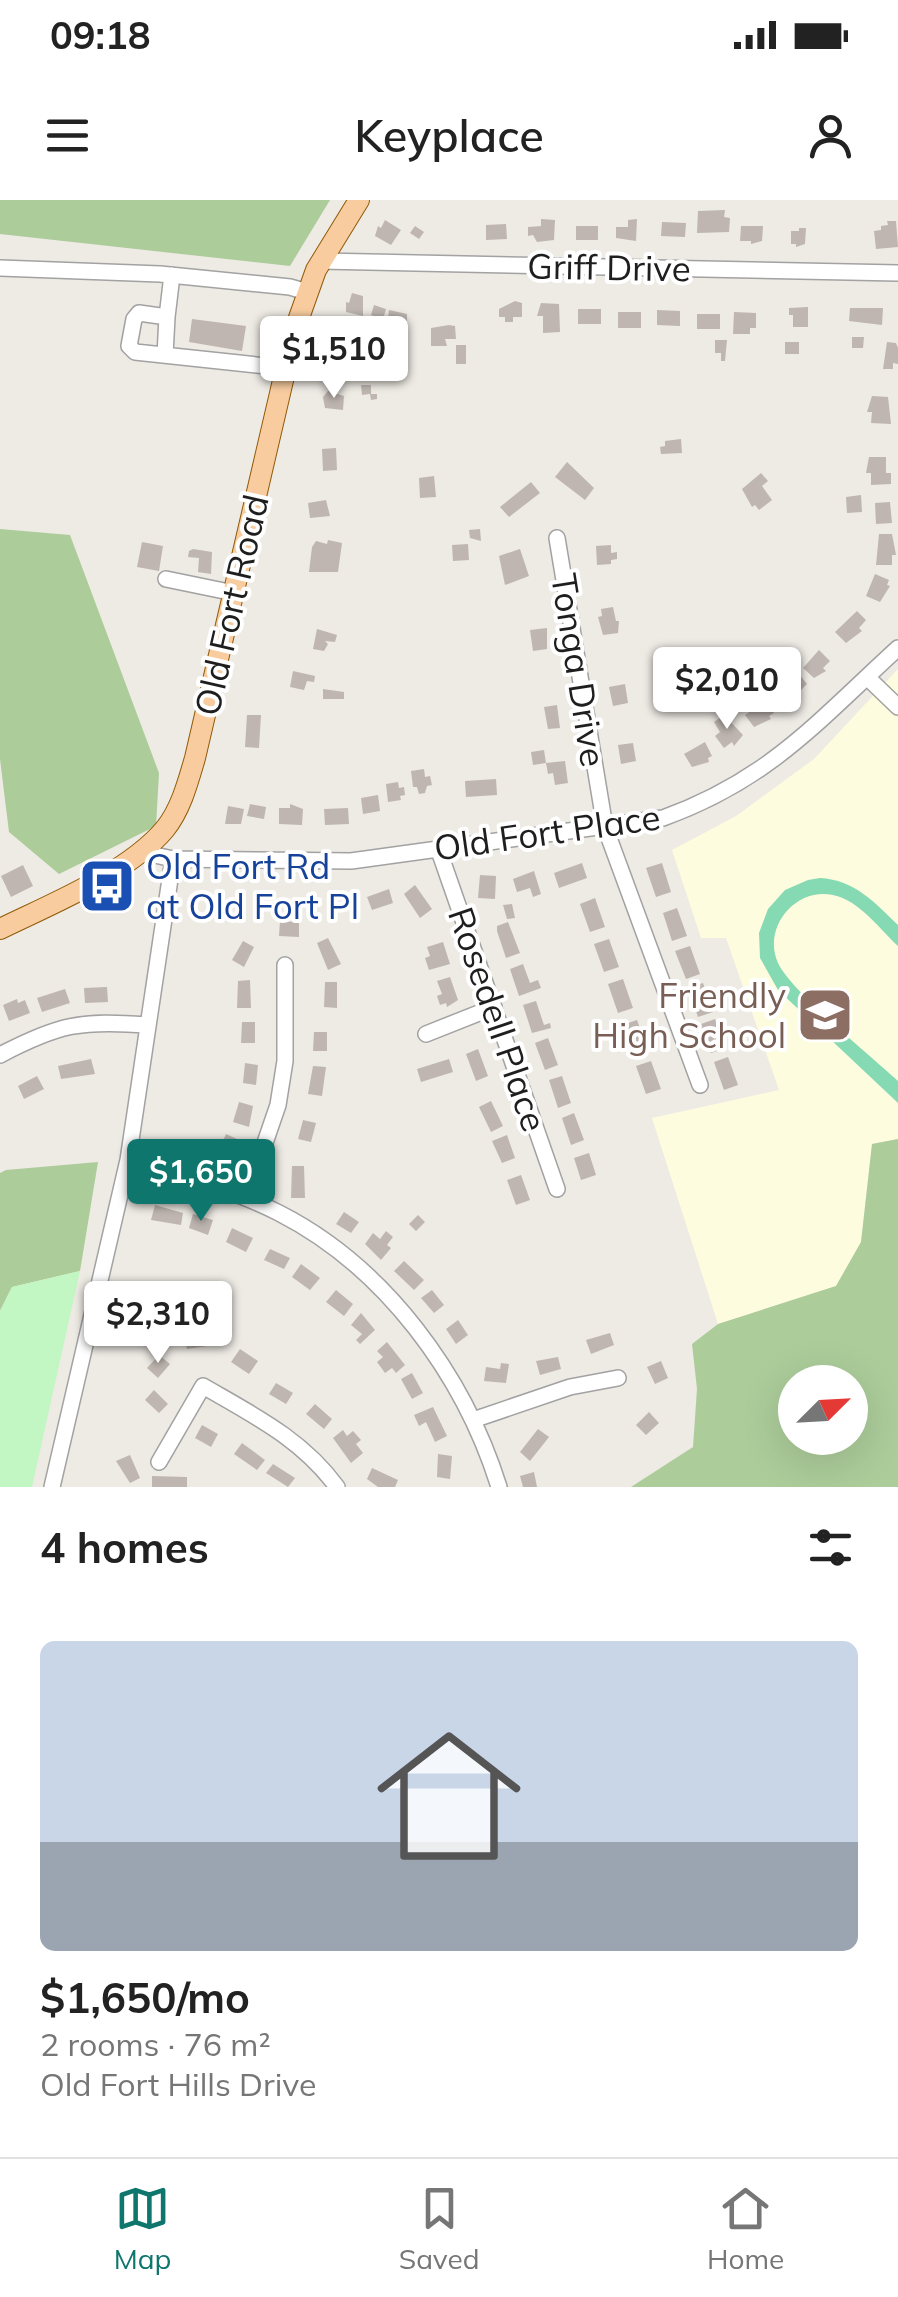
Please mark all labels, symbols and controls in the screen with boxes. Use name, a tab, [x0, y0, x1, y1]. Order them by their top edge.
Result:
text: 09:18	[50, 11, 151, 59]
text: Keyplace	[354, 107, 544, 163]
icon: menu	[40, 108, 95, 163]
icon: person	[803, 108, 858, 163]
street label: Griff Drive	[527, 244, 691, 290]
pin: $1,510	[253, 316, 415, 401]
text: $1,510	[282, 328, 386, 368]
street label: Old Fort Road	[184, 490, 278, 720]
street label: Tonga Drive	[542, 570, 616, 770]
pin: $2,010	[646, 647, 808, 732]
text: $2,010	[675, 659, 779, 699]
street label: Old Fort Place	[431, 794, 663, 870]
place label: Old Fort Rd at Old Fort Pl	[146, 844, 359, 928]
bus stop icon: Old Fort Rd at Old Fort Pl	[77, 856, 137, 916]
street label: Rosedell Place	[439, 901, 557, 1137]
place label: Friendly High School	[592, 973, 786, 1057]
school or university icon: Friendly High School	[795, 985, 855, 1045]
pin: $1,650	[120, 1139, 282, 1224]
text: $1,650	[149, 1151, 253, 1191]
pin: $2,310	[77, 1281, 239, 1366]
text: $2,310	[106, 1293, 210, 1333]
north arrow	[778, 1365, 868, 1455]
map controls	[778, 1365, 868, 1455]
icon: filters	[803, 1520, 858, 1575]
text: 4 homes	[40, 1521, 209, 1574]
icon: home	[359, 1706, 539, 1886]
text: $1,650/mo	[40, 1971, 250, 2024]
text: 2 rooms · 76 m²	[40, 2024, 271, 2064]
text: Old Fort Hills Drive	[40, 2064, 316, 2104]
tab: Map	[114, 2181, 171, 2276]
tab: Saved	[399, 2181, 480, 2276]
tab: Home	[707, 2181, 784, 2276]

